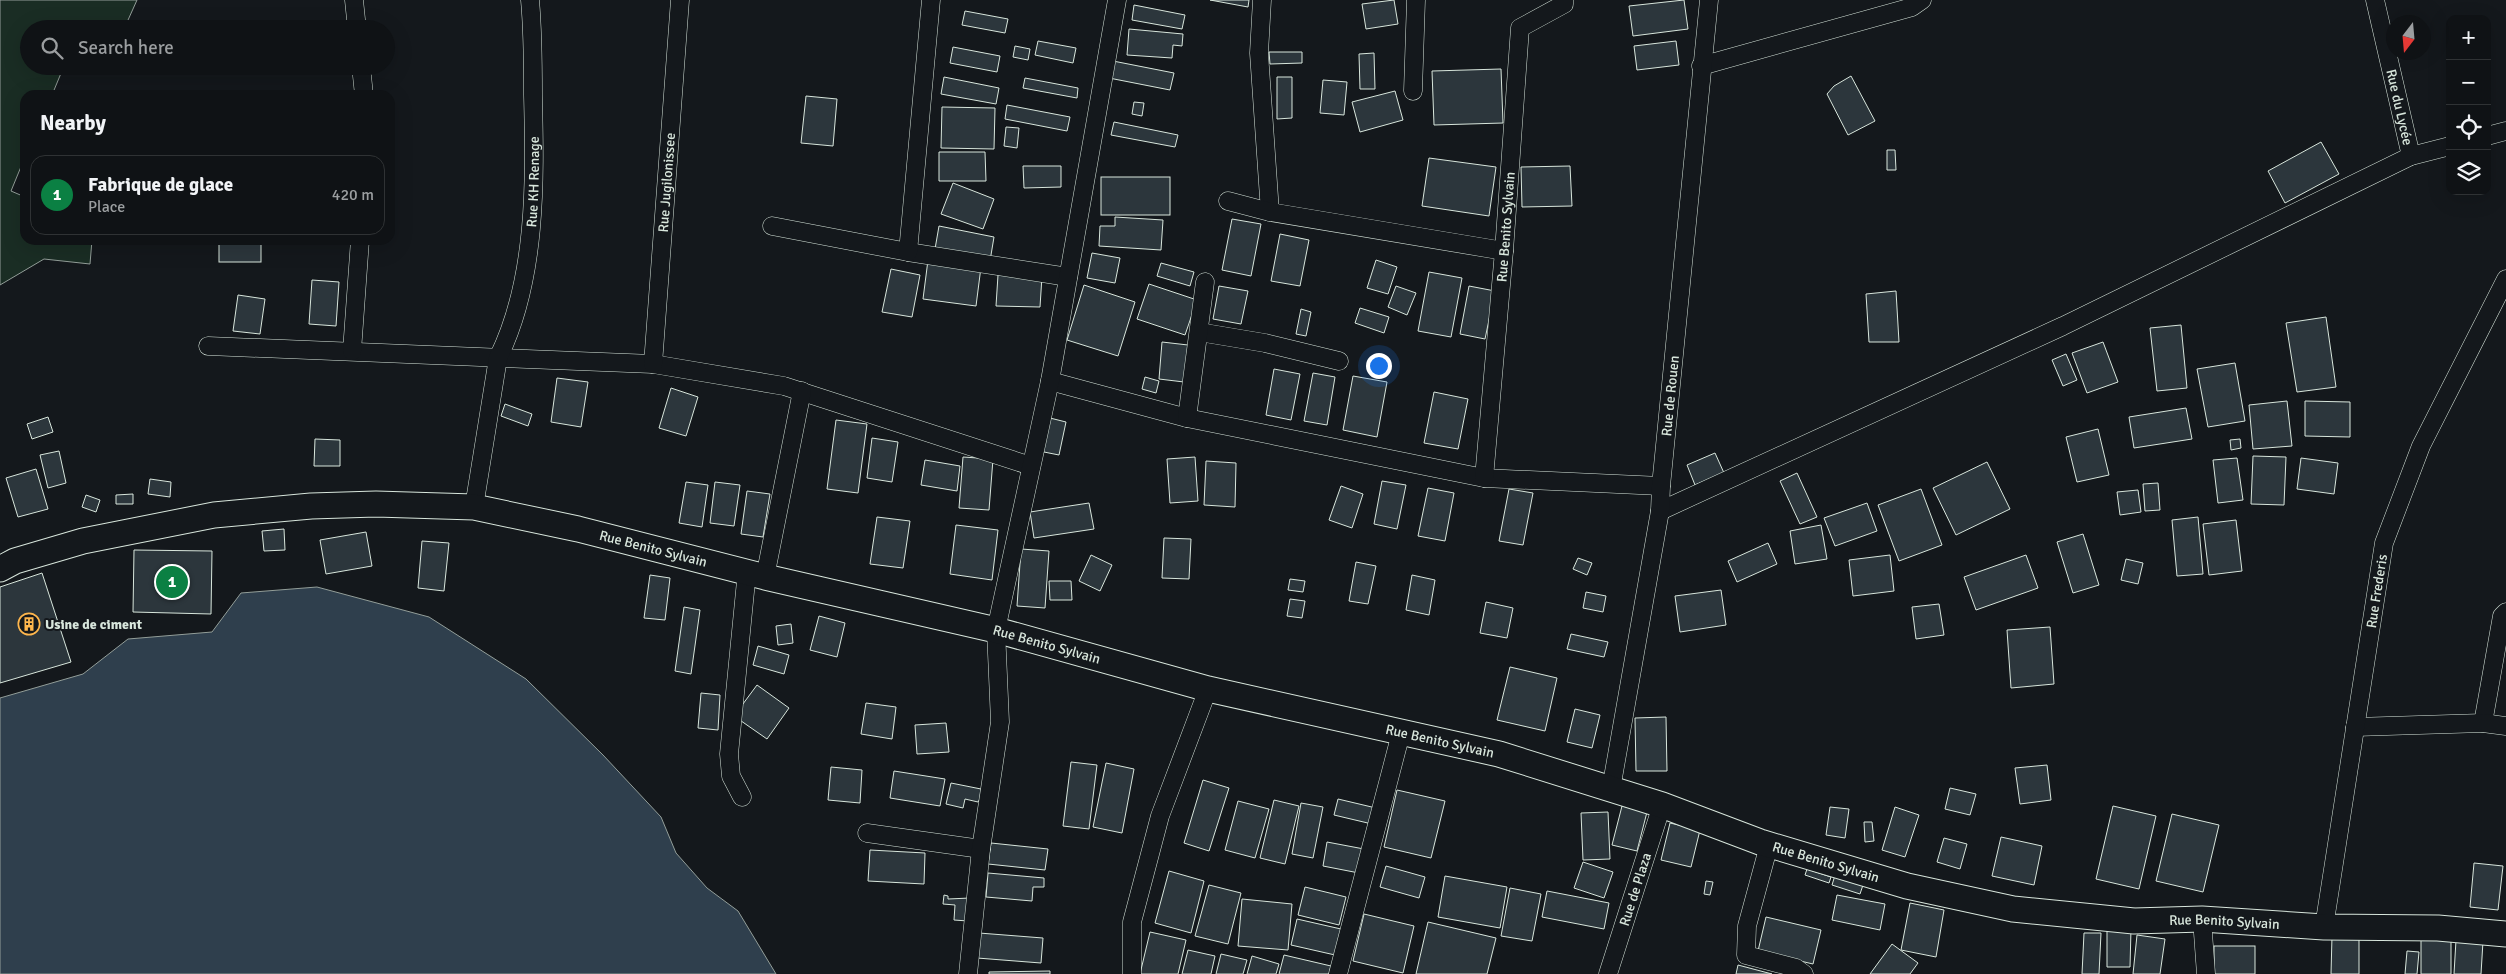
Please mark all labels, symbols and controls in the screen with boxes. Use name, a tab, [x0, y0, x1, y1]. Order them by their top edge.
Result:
north arrow	[2386, 15, 2431, 60]
map controls	[2446, 15, 2491, 195]
button: +	[2446, 15, 2491, 60]
search box	[20, 20, 395, 75]
icon: search	[38, 34, 66, 62]
text: Search here	[78, 36, 174, 60]
button: −	[2446, 60, 2491, 105]
street label: Rue du Lycée	[2382, 68, 2416, 147]
button: locate	[2446, 105, 2491, 150]
text: Nearby	[40, 110, 106, 136]
street label: Rue Jugilonissee	[655, 132, 679, 233]
street label: Rue KH Renage	[523, 136, 543, 228]
button: layers	[2446, 150, 2491, 195]
street label: Rue Benito Sylvain	[1493, 171, 1519, 283]
text: Fabrique de glace	[88, 173, 233, 197]
text: 1	[53, 185, 61, 205]
text: 420 m	[332, 185, 374, 205]
text: Place	[88, 197, 125, 217]
your location	[1366, 353, 1392, 379]
street label: Rue de Rouen	[1658, 355, 1683, 437]
street label: Rue Benito Sylvain	[597, 527, 709, 571]
street label: Rue Frederis	[2363, 553, 2391, 629]
pin: 1	[156, 563, 188, 601]
building icon: Usine de ciment	[17, 612, 41, 636]
place label: Usine de ciment	[45, 616, 143, 633]
street label: Rue Benito Sylvain	[991, 622, 1102, 668]
street label: Rue Benito Sylvain	[1384, 721, 1496, 762]
street label: Rue Benito Sylvain	[1770, 838, 1881, 886]
street label: Rue de Plaza	[1616, 851, 1655, 928]
street label: Rue Benito Sylvain	[2169, 911, 2280, 933]

